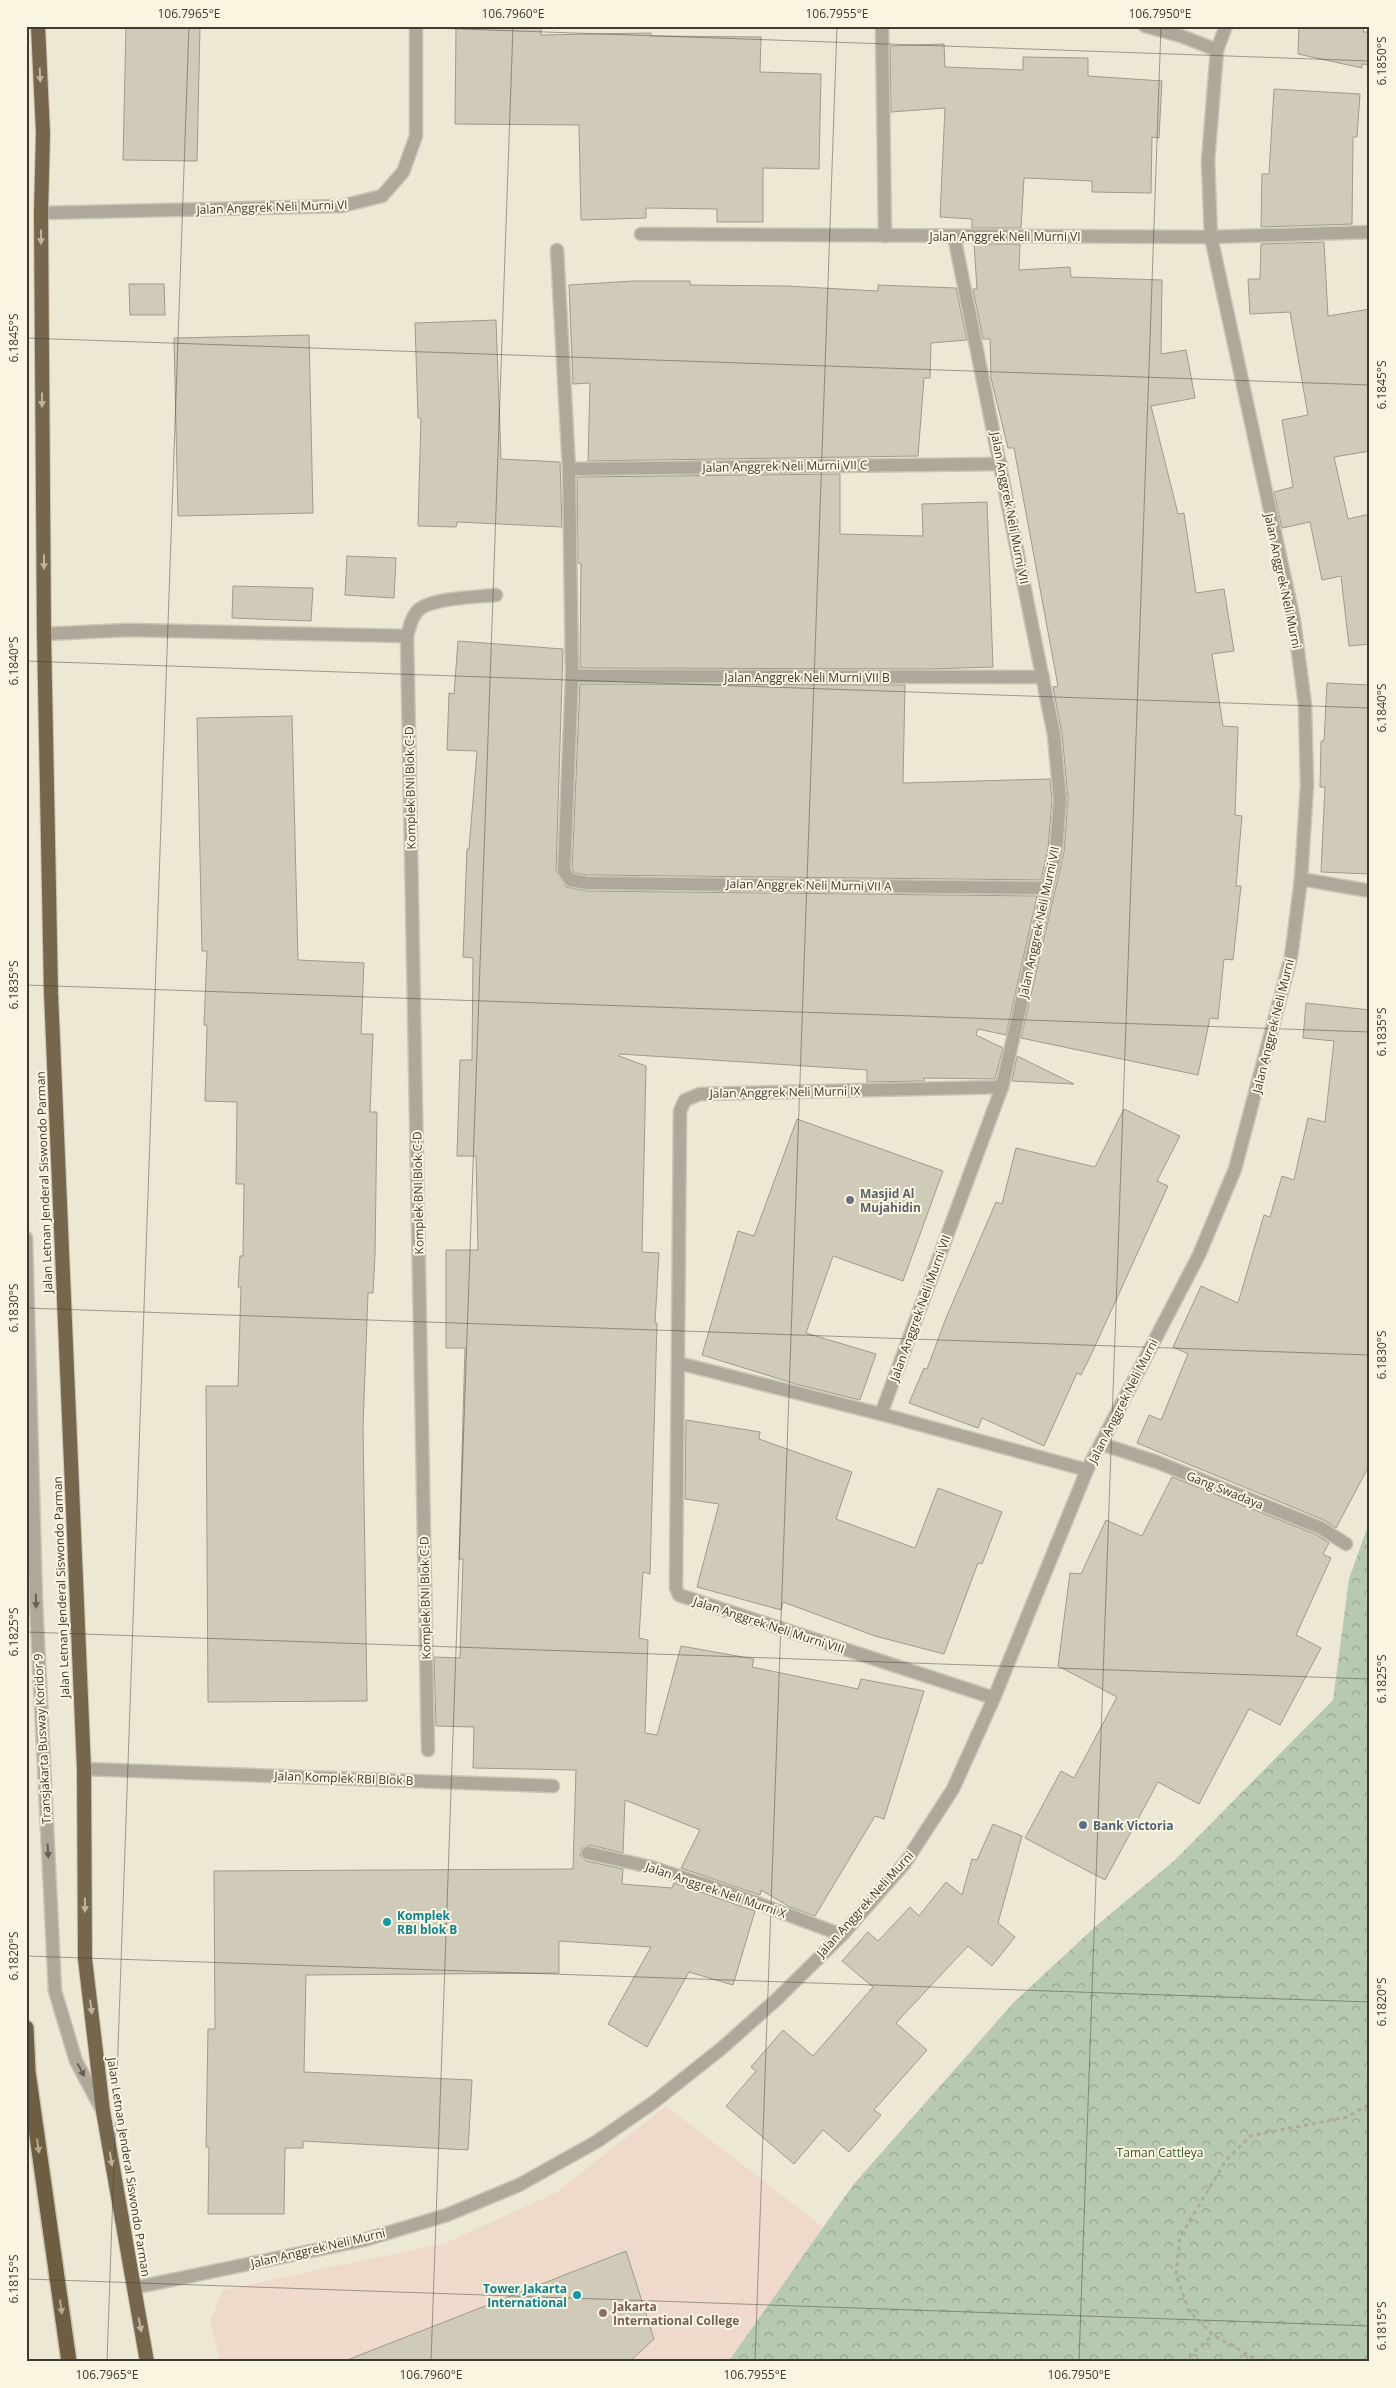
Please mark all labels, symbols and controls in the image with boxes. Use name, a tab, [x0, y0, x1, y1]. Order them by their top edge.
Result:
text: 106.7965°E	[158, 5, 221, 22]
text: 106.7960°E	[482, 5, 545, 22]
text: 106.7955°E	[806, 5, 869, 22]
text: 106.7950°E	[1129, 5, 1192, 22]
text: 6.1850°S	[1373, 36, 1390, 86]
one-way arrow	[37, 67, 45, 83]
street label: Jalan Anggrek Neli Murni VI	[195, 196, 348, 218]
street label: Jalan Anggrek Neli Murni VI	[928, 228, 1081, 245]
one-way arrow	[37, 230, 45, 246]
text: 6.1845°S	[5, 313, 22, 363]
text: 6.1845°S	[1373, 360, 1390, 410]
one-way arrow	[38, 392, 46, 408]
street label: Jalan Anggrek Neli Murni VII	[987, 430, 1033, 585]
street label: Jalan Anggrek Neli Murni VII C	[701, 456, 868, 476]
street label: Jalan Anggrek Neli Murni	[1260, 511, 1306, 650]
one-way arrow	[40, 555, 48, 571]
text: 6.1840°S	[5, 636, 22, 686]
street label: Jalan Anggrek Neli Murni VII B	[723, 669, 890, 686]
text: 6.1840°S	[1373, 683, 1390, 733]
street label: Komplek BNI Blok C-D	[400, 726, 420, 850]
street label: Jalan Anggrek Neli Murni VII	[1014, 845, 1063, 1000]
street label: Jalan Anggrek Neli Murni VII A	[725, 875, 892, 895]
street label: Jalan Anggrek Neli Murni	[1248, 957, 1298, 1096]
text: 6.1835°S	[5, 960, 22, 1010]
text: 6.1835°S	[1373, 1007, 1390, 1057]
street label: Jalan Letnan Jenderal Siswondo Parman	[32, 1071, 56, 1294]
street label: Jalan Anggrek Neli Murni IX	[708, 1082, 861, 1102]
street label: Komplek BNI Blok C-D	[408, 1131, 428, 1255]
place label: Masjid Al Mujahidin	[860, 1185, 921, 1216]
marker: Masjid Al Mujahidin	[844, 1194, 856, 1206]
street label: Jalan Anggrek Neli Murni VII	[885, 1233, 954, 1384]
text: 6.1830°S	[5, 1283, 22, 1333]
text: 6.1830°S	[1373, 1330, 1390, 1380]
street label: Jalan Anggrek Neli Murni	[1084, 1336, 1162, 1467]
street label: Gang Swadaya	[1184, 1467, 1266, 1513]
street label: Jalan Letnan Jenderal Siswondo Parman	[49, 1476, 73, 1699]
street label: Komplek BNI Blok C-D	[415, 1536, 435, 1660]
street label: Jalan Anggrek Neli Murni VIII	[690, 1592, 847, 1657]
one-way arrow	[32, 1594, 40, 1610]
text: 6.1825°S	[5, 1607, 22, 1657]
street label: Transjakarta Busway Koridor 9	[29, 1653, 55, 1825]
text: 6.1825°S	[1373, 1654, 1390, 1704]
street label: Jalan Komplek RBI Blok B	[273, 1767, 414, 1789]
place label: Bank Victoria	[1093, 1817, 1173, 1834]
marker: Bank Victoria	[1077, 1819, 1089, 1831]
one-way arrow	[44, 1843, 52, 1859]
street label: Jalan Anggrek Neli Murni	[812, 1847, 917, 1962]
street label: Jalan Anggrek Neli Murni X	[643, 1858, 789, 1922]
one-way arrow	[81, 1897, 89, 1913]
place label: Komplek RBI blok B	[397, 1907, 457, 1938]
marker: Komplek RBI blok B	[381, 1916, 393, 1928]
text: 6.1820°S	[5, 1931, 22, 1981]
text: 6.1820°S	[1373, 1977, 1390, 2027]
one-way arrow	[87, 2000, 95, 2016]
street label: Jalan Letnan Jenderal Siswondo Parman	[103, 2055, 155, 2278]
one-way arrow	[77, 2063, 85, 2078]
one-way arrow	[34, 2138, 42, 2154]
park label: Taman Cattleya	[1117, 2144, 1203, 2161]
one-way arrow	[107, 2151, 115, 2167]
street label: Jalan Anggrek Neli Murni	[248, 2224, 387, 2272]
text: 6.1815°S	[5, 2254, 22, 2304]
place label: Tower Jakarta International	[483, 2280, 567, 2311]
marker: Tower Jakarta International	[571, 2289, 583, 2301]
place label: Jakarta International College	[612, 2298, 739, 2329]
one-way arrow	[57, 2299, 65, 2315]
text: 6.1815°S	[1373, 2301, 1390, 2351]
marker: Jakarta International College	[597, 2307, 609, 2319]
one-way arrow	[136, 2317, 144, 2332]
text: 106.7965°E	[76, 2366, 139, 2383]
text: 106.7960°E	[400, 2366, 463, 2383]
text: 106.7955°E	[724, 2366, 787, 2383]
text: 106.7950°E	[1048, 2366, 1111, 2383]

